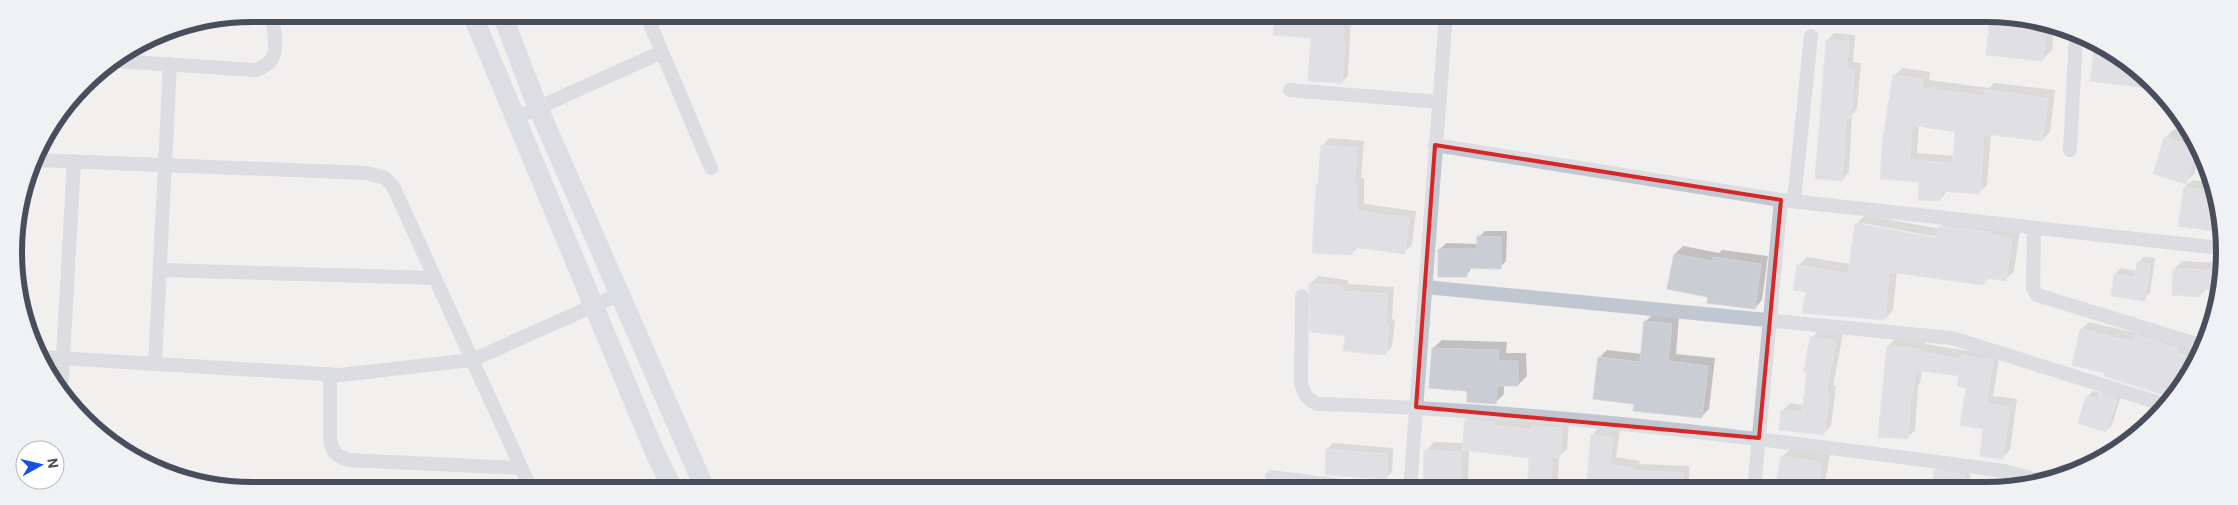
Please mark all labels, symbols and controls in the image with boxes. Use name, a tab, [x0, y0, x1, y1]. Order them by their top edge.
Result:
north arrow	[15, 440, 65, 490]
text: N	[44, 457, 61, 469]

